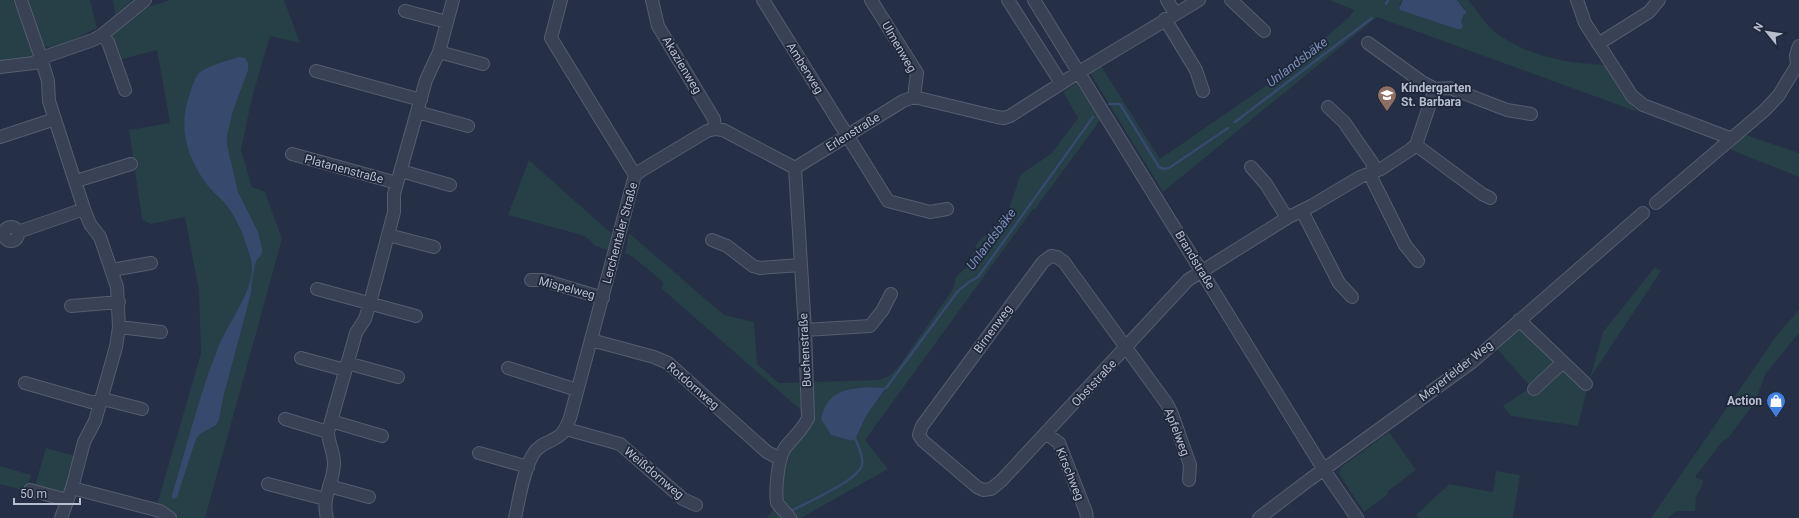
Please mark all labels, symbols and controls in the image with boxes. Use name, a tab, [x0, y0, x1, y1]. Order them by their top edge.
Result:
north arrow	[1747, 12, 1787, 52]
street label: Ulmenweg	[879, 19, 919, 75]
text: N	[1751, 20, 1766, 34]
street label: Akazienweg	[659, 34, 705, 96]
water label: Unlandsbäke	[1264, 34, 1331, 90]
street label: Amberweg	[784, 40, 826, 96]
place label: Kindergarten St. Barbara	[1401, 81, 1472, 109]
school or university icon: Kindergarten St. Barbara	[1376, 84, 1398, 112]
street label: Erlenstraße	[824, 110, 882, 154]
street label: Platanenstraße	[303, 152, 385, 186]
street label: Lerchentaler Straße	[600, 181, 640, 285]
water label: Unlandsbäke	[963, 205, 1019, 272]
street label: Brandstraße	[1172, 228, 1218, 292]
street label: Mispelweg	[537, 274, 597, 302]
street label: Birnenweg	[971, 302, 1015, 356]
street label: Buchenstraße	[796, 313, 814, 387]
street label: Meyerfelder Weg	[1416, 338, 1496, 404]
street label: Obststraße	[1069, 357, 1119, 409]
street label: Rotdornweg	[664, 360, 722, 412]
shop icon: Action	[1765, 390, 1787, 418]
place label: Action	[1727, 394, 1762, 408]
street label: Apfelweg	[1162, 406, 1192, 458]
street label: Weißdornweg	[621, 444, 687, 502]
street label: Kirschweg	[1053, 446, 1087, 502]
scale bar	[14, 480, 80, 506]
text: 50 m	[20, 487, 47, 501]

